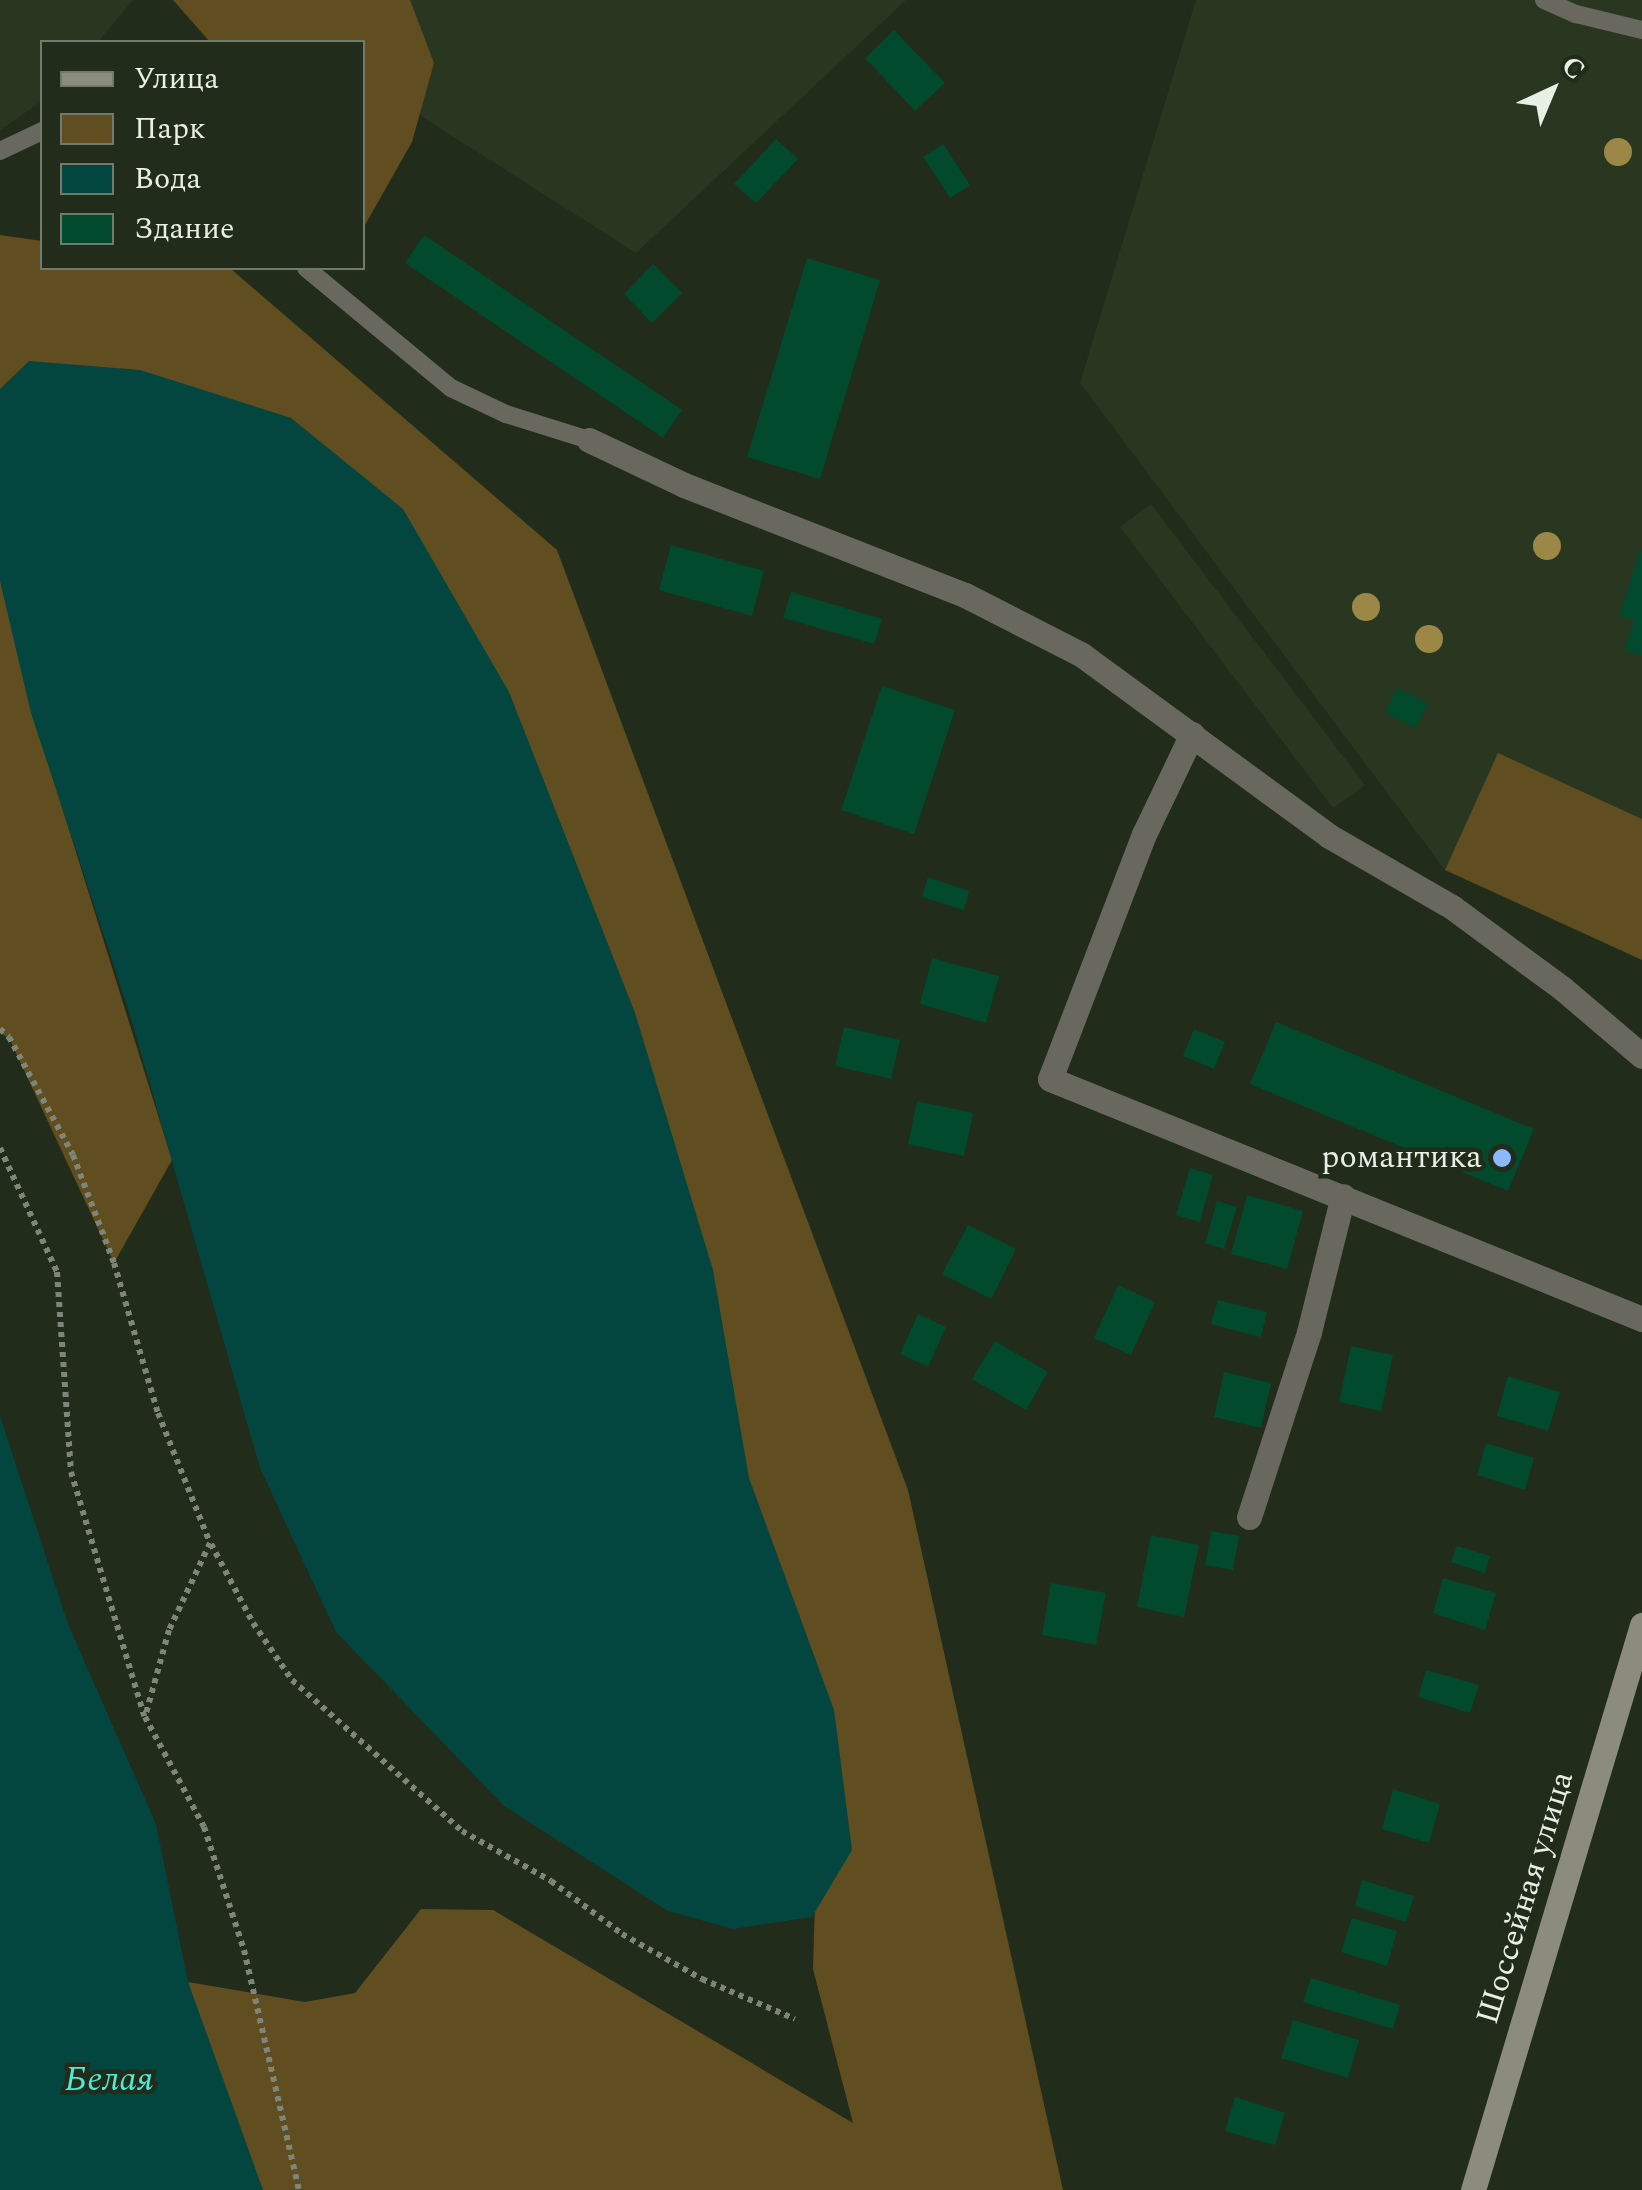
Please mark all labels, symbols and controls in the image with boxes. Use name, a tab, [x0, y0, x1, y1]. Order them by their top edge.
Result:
legend	[40, 40, 365, 270]
north arrow	[1502, 40, 1602, 140]
text: С	[1551, 46, 1595, 90]
text: Улица	[134, 56, 219, 102]
text: Парк	[134, 106, 206, 152]
text: Вода	[134, 156, 201, 202]
text: Здание	[134, 206, 235, 252]
place label: романтика	[1321, 1139, 1482, 1177]
marker: романтика	[1491, 1147, 1513, 1169]
street label: Шоссейная улица	[1469, 1767, 1583, 2029]
water label: Белая	[65, 2059, 153, 2101]

